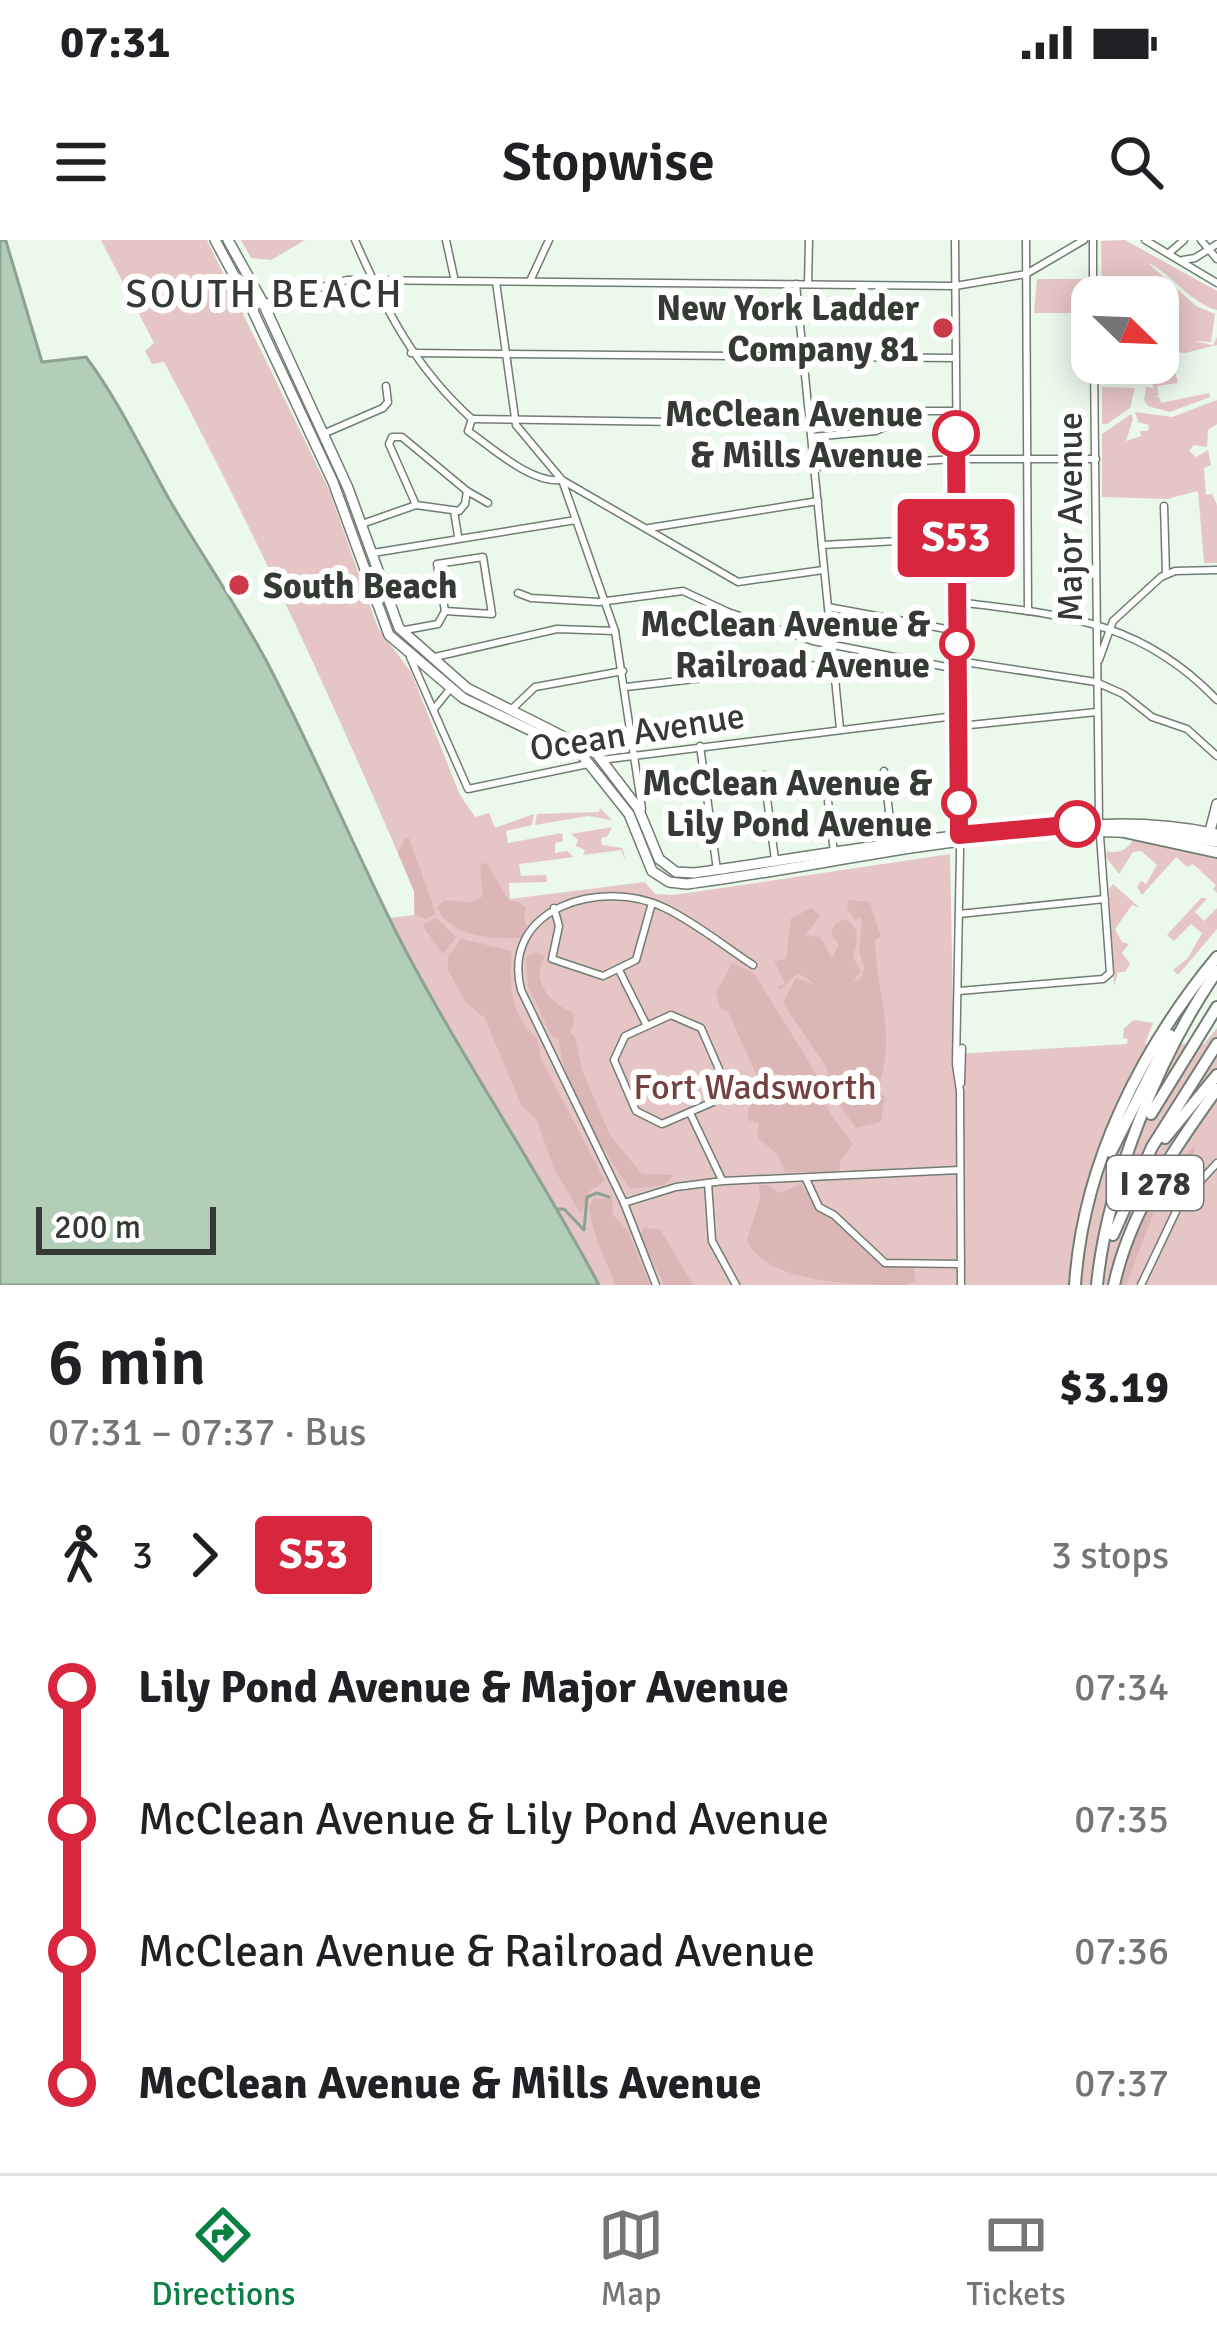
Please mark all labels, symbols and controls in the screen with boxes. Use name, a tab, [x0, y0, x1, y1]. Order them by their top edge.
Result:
text: 07:31	[60, 15, 170, 70]
icon: menu	[48, 129, 114, 195]
text: Stopwise	[502, 129, 715, 196]
icon: search	[1103, 129, 1169, 195]
district label: SOUTH BEACH	[125, 270, 405, 318]
north arrow	[1071, 276, 1179, 384]
map controls	[1071, 276, 1179, 384]
place label: New York Ladder Company 81	[656, 286, 920, 372]
marker: New York Ladder Company 81	[930, 315, 956, 341]
place label: McClean Avenue & Mills Avenue	[665, 392, 923, 478]
marker: McClean Avenue & Mills Avenue	[934, 412, 978, 456]
street label: Major Avenue	[1048, 412, 1093, 622]
line badge: S53	[887, 499, 1025, 577]
text: S53	[922, 512, 990, 563]
place label: South Beach	[263, 564, 457, 609]
marker: South Beach	[226, 572, 252, 598]
place label: McClean Avenue & Railroad Avenue	[640, 602, 930, 688]
marker: McClean Avenue & Railroad Avenue	[941, 628, 973, 660]
street label: Ocean Avenue	[527, 693, 748, 772]
place label: McClean Avenue & Lily Pond Avenue	[642, 761, 932, 847]
marker: McClean Avenue & Lily Pond Avenue	[943, 787, 975, 819]
unlabelled marker	[1055, 802, 1099, 846]
park label: Fort Wadsworth	[633, 1065, 877, 1110]
road number: I 278	[1107, 1156, 1203, 1210]
scale bar	[36, 1201, 216, 1254]
text: 200 m	[54, 1207, 141, 1248]
text: 6 min	[48, 1322, 206, 1403]
text: $3.19	[1059, 1360, 1169, 1415]
text: 07:31 – 07:37 · Bus	[48, 1408, 366, 1456]
icon: walk	[48, 1522, 114, 1588]
icon: forward	[171, 1522, 237, 1588]
text: S53	[279, 1529, 348, 1580]
text: 3	[132, 1531, 153, 1579]
text: 3 stops	[1051, 1531, 1169, 1579]
text: Lily Pond Avenue & Major Avenue	[138, 1660, 789, 1715]
text: 07:34	[1074, 1663, 1169, 1711]
text: McClean Avenue & Lily Pond Avenue	[138, 1792, 829, 1847]
text: 07:35	[1074, 1795, 1169, 1843]
text: McClean Avenue & Railroad Avenue	[138, 1924, 815, 1979]
text: 07:36	[1074, 1927, 1169, 1975]
text: McClean Avenue & Mills Avenue	[138, 2056, 762, 2111]
text: 07:37	[1074, 2059, 1169, 2107]
tab: Directions	[151, 2202, 296, 2315]
tab: Map	[598, 2202, 664, 2315]
tab: Tickets	[967, 2202, 1066, 2315]

